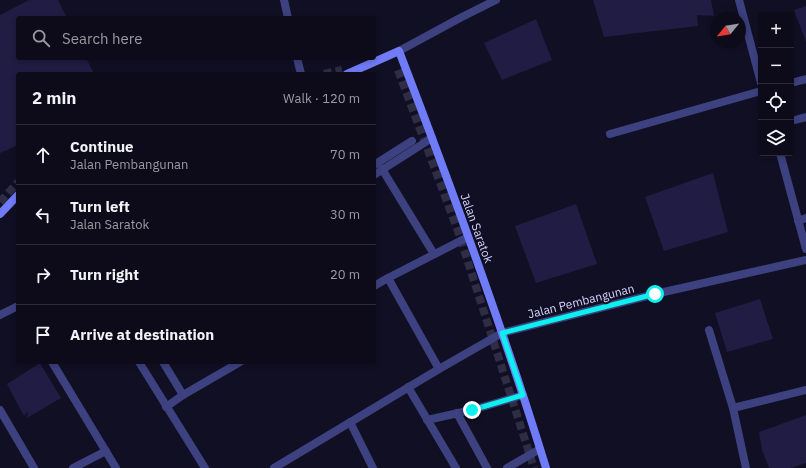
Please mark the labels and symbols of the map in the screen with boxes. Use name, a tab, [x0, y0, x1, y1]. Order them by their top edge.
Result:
north arrow	[710, 12, 746, 48]
street label: Jalan Saratok	[457, 191, 497, 266]
street label: Jalan Pembangunan	[526, 281, 636, 321]
route start	[646, 285, 664, 303]
route end	[463, 401, 481, 419]

